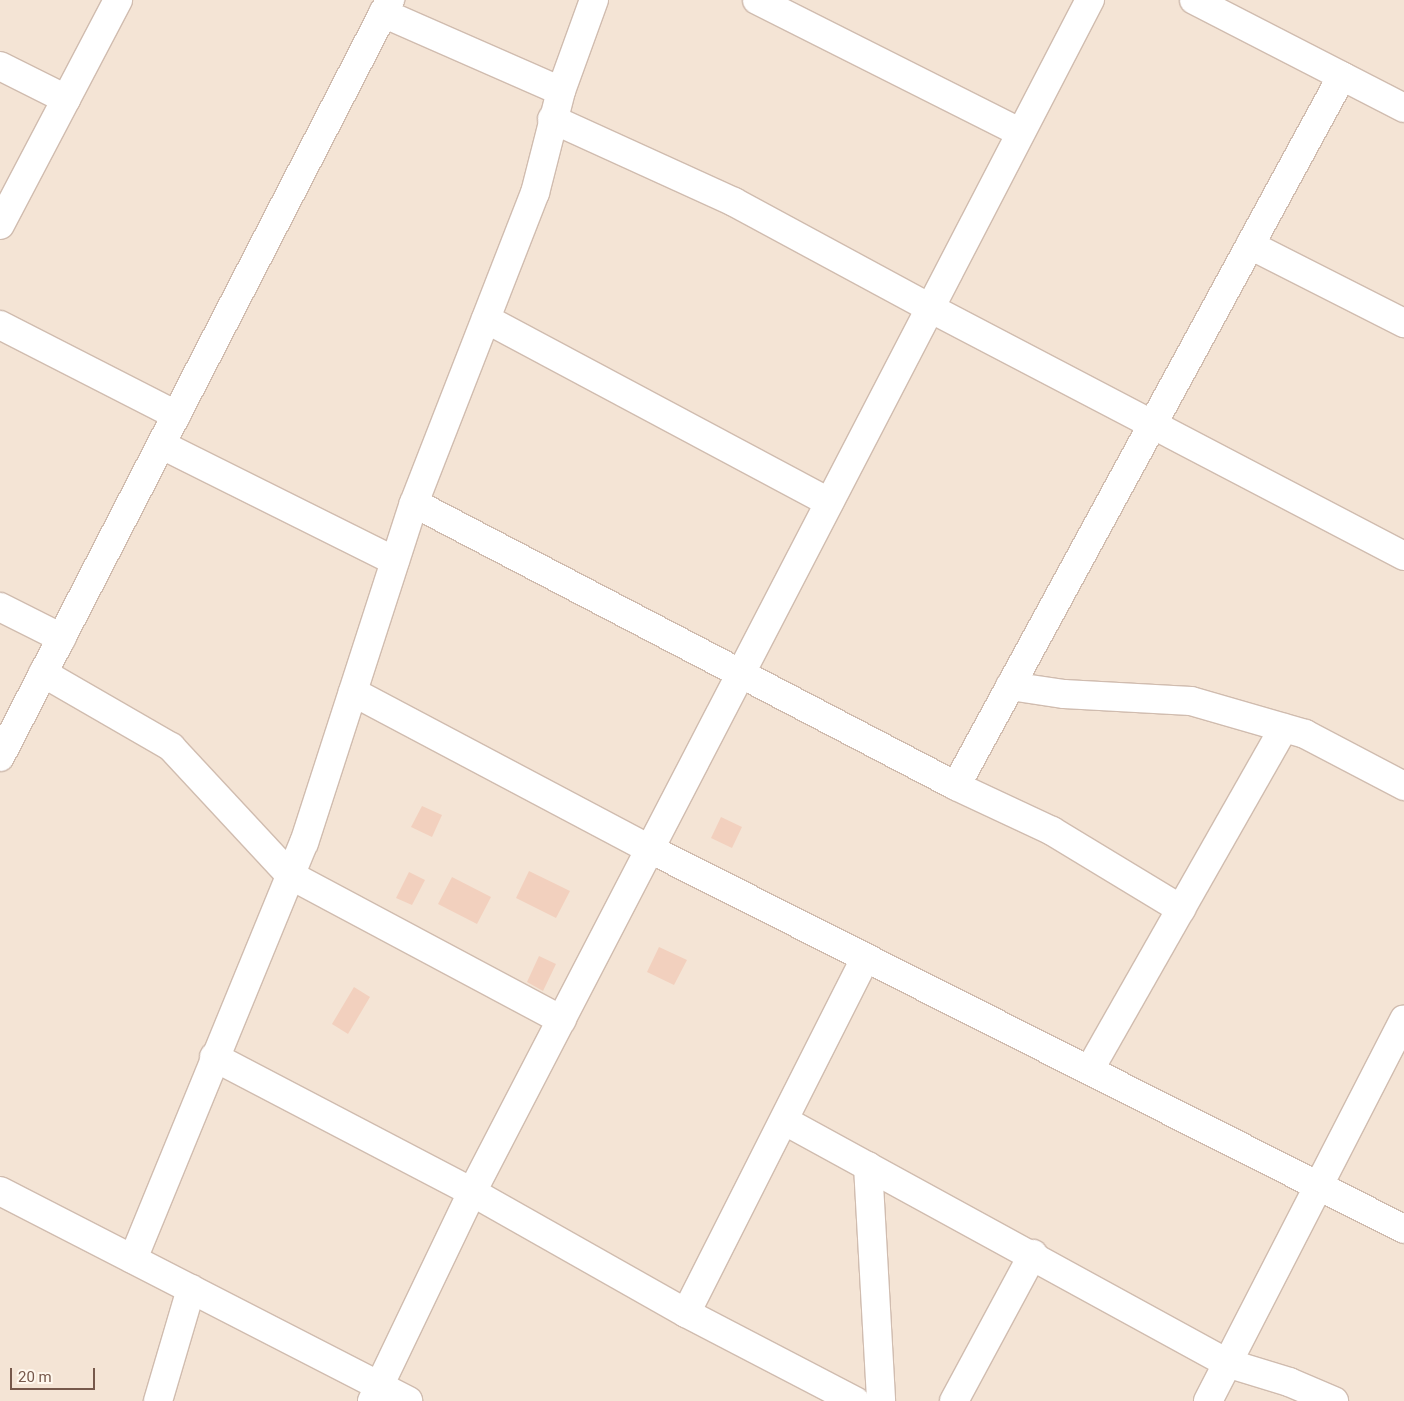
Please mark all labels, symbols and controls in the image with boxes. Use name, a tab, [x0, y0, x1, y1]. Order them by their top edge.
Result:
scale bar	[12, 1358, 98, 1390]
text: 20 m	[18, 1368, 52, 1386]

